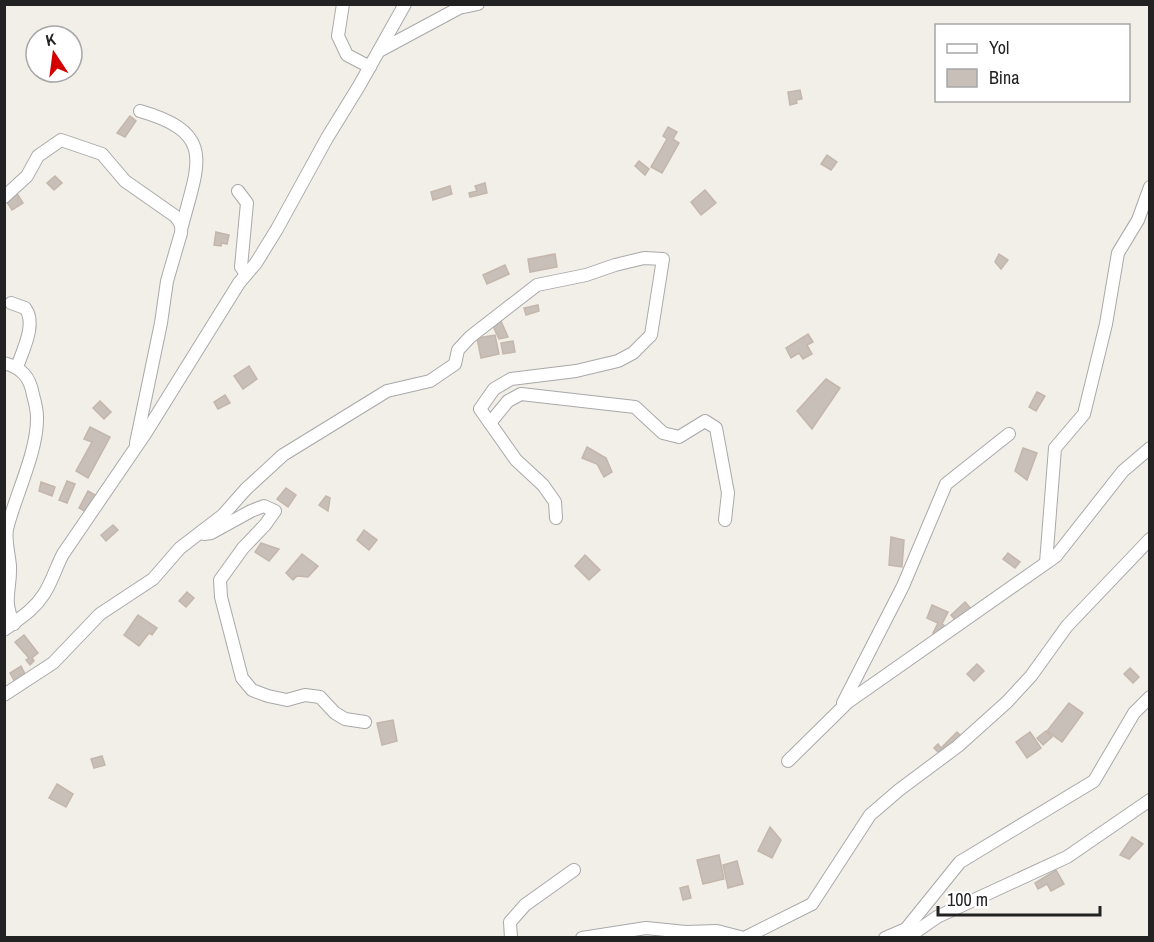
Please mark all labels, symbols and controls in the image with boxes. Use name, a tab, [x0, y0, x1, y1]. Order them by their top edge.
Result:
north arrow	[24, 24, 84, 84]
legend	[935, 24, 1130, 102]
text: K	[44, 27, 58, 51]
text: Yol	[989, 35, 1009, 60]
text: Bina	[989, 65, 1019, 90]
scale bar	[938, 879, 1100, 917]
text: 100 m	[947, 887, 988, 912]

